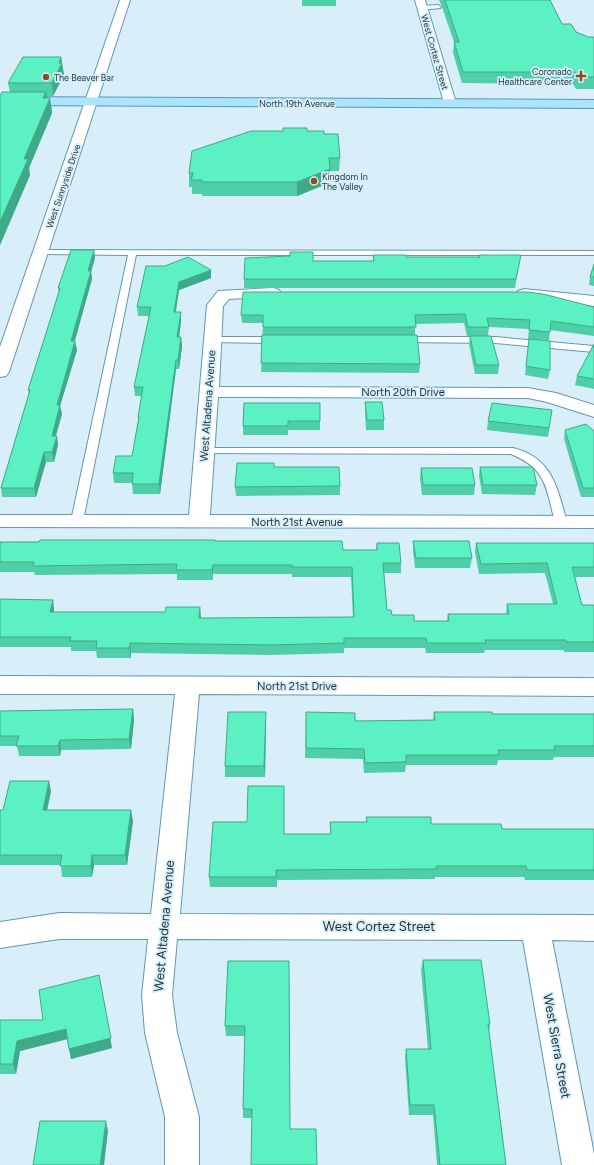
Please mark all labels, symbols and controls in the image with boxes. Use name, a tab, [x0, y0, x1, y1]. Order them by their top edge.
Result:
street label: West Cortez Street	[419, 13, 451, 92]
place label: Coronado Healthcare Center	[498, 66, 572, 87]
marker: Coronado Healthcare Center	[575, 70, 587, 82]
marker: The Beaver Bar	[41, 72, 51, 82]
place label: The Beaver Bar	[54, 72, 114, 83]
street label: North 19th Avenue	[259, 98, 335, 109]
street label: West Sunnyside Drive	[44, 143, 83, 229]
place label: Kingdom In The Valley	[322, 171, 368, 192]
marker: Kingdom In The Valley	[309, 176, 319, 186]
street label: West Altadena Avenue	[198, 350, 218, 462]
street label: North 20th Drive	[361, 386, 445, 399]
street label: North 21st Avenue	[251, 516, 343, 529]
street label: North 21st Drive	[257, 680, 337, 693]
street label: West Altadena Avenue	[151, 860, 177, 992]
street label: West Cortez Street	[323, 919, 435, 934]
street label: West Sierra Street	[540, 992, 574, 1100]

